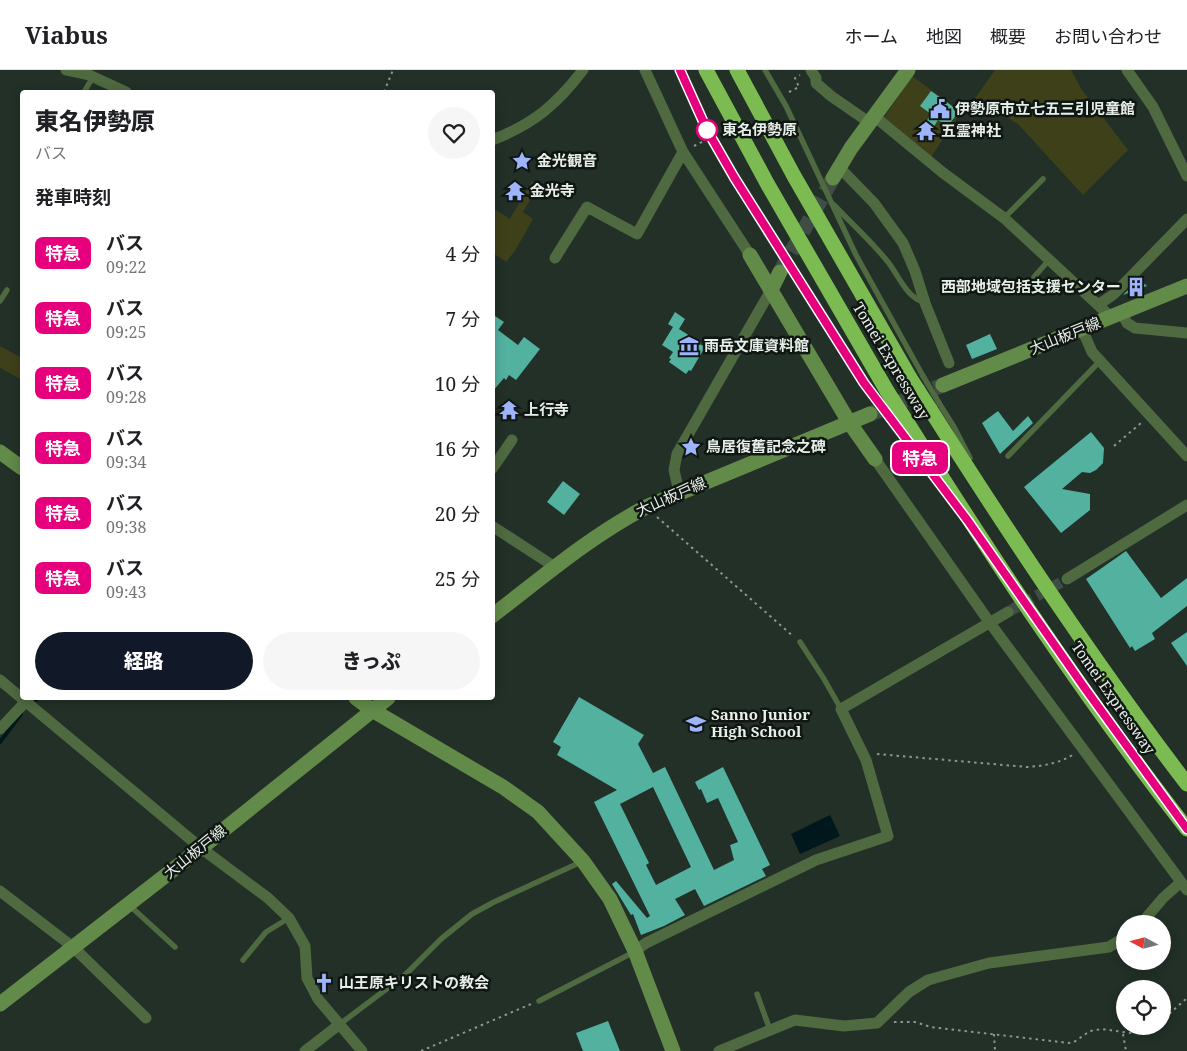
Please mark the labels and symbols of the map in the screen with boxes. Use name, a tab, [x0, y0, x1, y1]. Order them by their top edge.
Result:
public building icon: 伊勢原市立七五三引児童館	[929, 98, 951, 120]
place label: 伊勢原市立七五三引児童館	[955, 98, 1135, 118]
marker: 東名伊勢原	[696, 119, 718, 141]
place label: 東名伊勢原	[722, 119, 797, 139]
temple icon: 五霊神社	[915, 120, 937, 142]
place label: 五霊神社	[941, 120, 1001, 140]
place icon: 金光観音	[511, 150, 533, 172]
place label: 金光観音	[537, 150, 597, 170]
temple icon: 金光寺	[504, 180, 526, 202]
place label: 金光寺	[530, 180, 575, 200]
place label: 西部地域包括支援センター	[941, 276, 1121, 296]
building icon: 西部地域包括支援センター	[1125, 276, 1147, 298]
street label: Tomei Expressway	[849, 298, 935, 423]
street label: 大山板戸線	[1026, 312, 1103, 358]
museum icon: 雨岳文庫資料館	[678, 335, 700, 357]
place label: 雨岳文庫資料館	[704, 335, 809, 355]
temple icon: 上行寺	[498, 399, 520, 421]
place label: 上行寺	[524, 399, 569, 419]
place icon: 鳥居復舊記念之碑	[680, 436, 702, 458]
place label: 鳥居復舊記念之碑	[706, 436, 826, 456]
line badge: 特急	[898, 442, 942, 474]
street label: 大山板戸線	[632, 472, 709, 520]
street label: Tomei Expressway	[1067, 637, 1161, 758]
place label: Sanno Junior High School	[711, 704, 810, 741]
school or university icon: Sanno Junior High School	[685, 713, 707, 735]
street label: 大山板戸線	[159, 820, 230, 883]
north arrow	[1116, 915, 1171, 970]
church icon: 山王原キリストの教会	[313, 972, 335, 994]
place label: 山王原キリストの教会	[339, 972, 489, 992]

